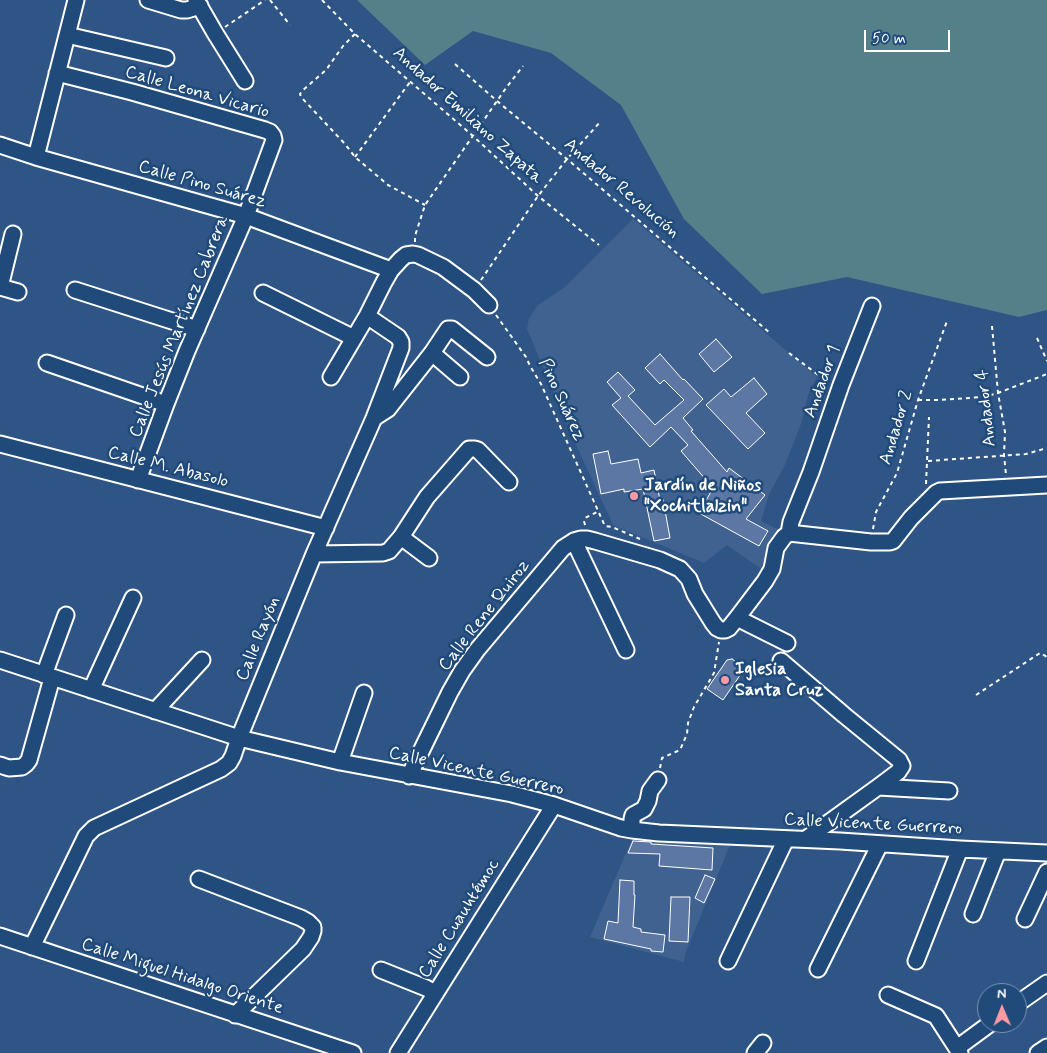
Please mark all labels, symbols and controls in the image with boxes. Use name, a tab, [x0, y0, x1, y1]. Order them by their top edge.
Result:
scale bar	[867, 20, 953, 52]
text: 50 m	[872, 29, 906, 49]
street label: Andador Emiliano Zapata	[387, 43, 547, 189]
street label: Calle Leona Vicario	[122, 62, 272, 124]
street label: Andador Revolución	[559, 134, 683, 244]
street label: Calle Pino Suárez	[136, 156, 268, 214]
street label: Calle Jesús Martínez Cabrera	[126, 213, 234, 441]
street label: Andador 1	[800, 343, 846, 421]
street label: Pino Suárez	[533, 355, 589, 445]
street label: Andador 4	[972, 368, 1002, 448]
street label: Andador 2	[876, 388, 918, 468]
street label: Calle M. Abasolo	[105, 443, 231, 493]
place label: Jardín de Niños "Xochitlalzin"	[644, 475, 761, 518]
marker: Jardín de Niños "Xochitlalzin"	[628, 490, 640, 502]
street label: Calle Rene Quiroz	[435, 556, 535, 676]
street label: Calle Rayón	[232, 594, 286, 684]
place label: Iglesia Santa Cruz	[735, 659, 823, 702]
marker: Iglesia Santa Cruz	[719, 674, 731, 686]
street label: Calle Vicente Guerrero	[386, 743, 566, 801]
street label: Calle Vicente Guerrero	[783, 810, 963, 840]
street label: Calle Cuauhtémoc	[415, 855, 505, 983]
street label: Calle Miguel Hidalgo Oriente	[78, 934, 286, 1020]
north arrow	[977, 983, 1027, 1033]
text: N	[997, 985, 1007, 1003]

